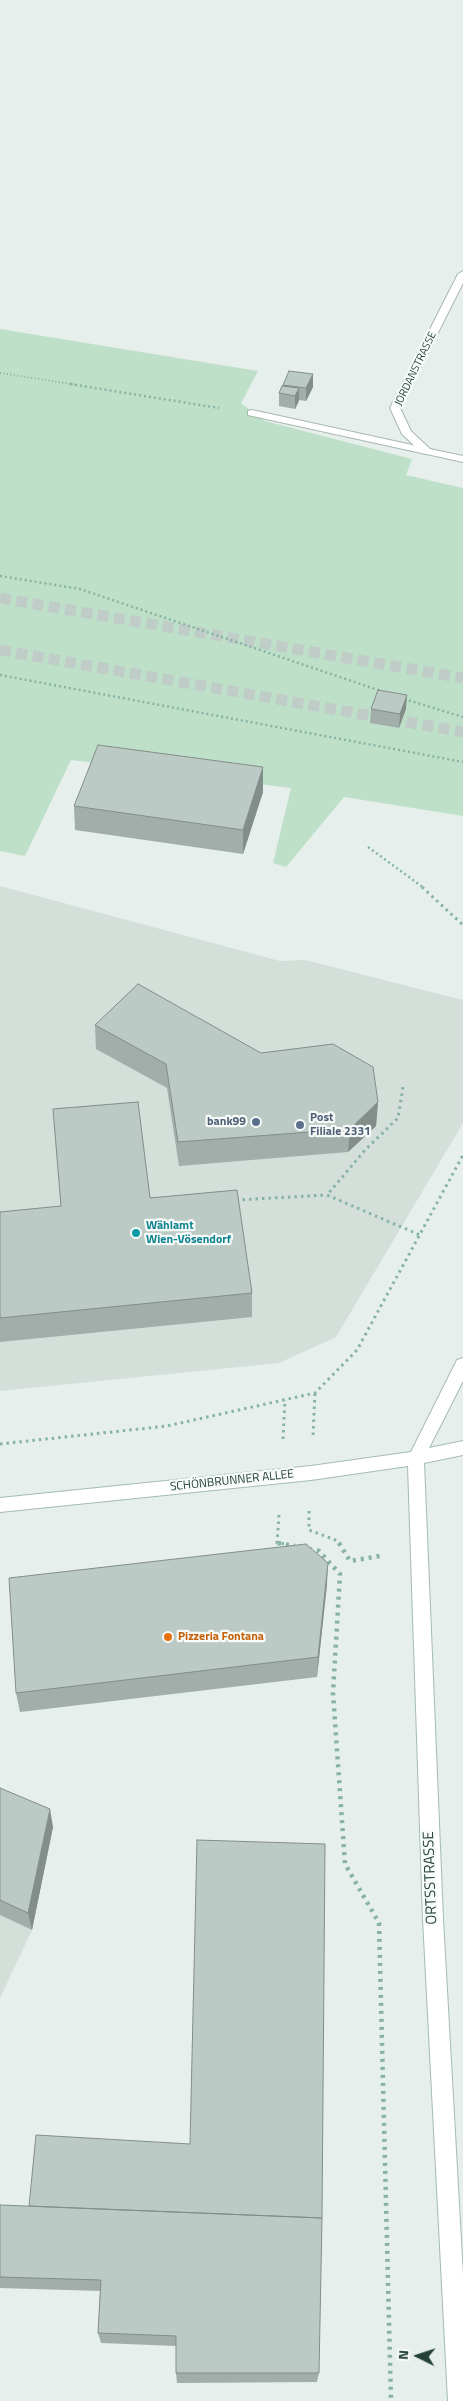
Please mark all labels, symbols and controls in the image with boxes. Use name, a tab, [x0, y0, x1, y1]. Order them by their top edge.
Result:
street label: JORDANSTRASSE	[392, 330, 440, 408]
place label: Post Filiale 2331	[310, 1111, 371, 1139]
place label: bank99	[207, 1115, 246, 1129]
marker: bank99	[250, 1116, 262, 1128]
marker: Post Filiale 2331	[294, 1119, 306, 1131]
place label: Wählamt Wien-Vösendorf	[146, 1219, 231, 1247]
marker: Wählamt Wien-Vösendorf	[130, 1227, 142, 1239]
street label: SCHÖNBRUNNER ALLEE	[169, 1467, 295, 1495]
place label: Pizzeria Fontana	[178, 1630, 264, 1644]
marker: Pizzeria Fontana	[162, 1631, 174, 1643]
street label: ORTSSTRASSE	[420, 1831, 442, 1925]
north arrow	[393, 2331, 443, 2381]
text: N	[392, 2349, 413, 2360]

